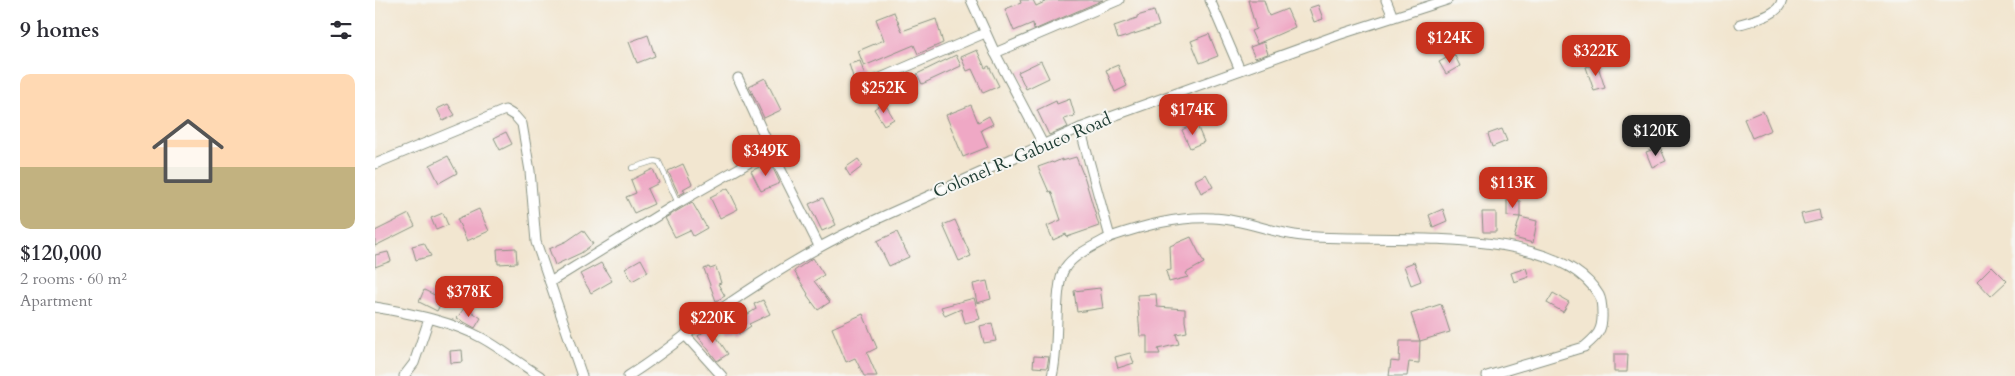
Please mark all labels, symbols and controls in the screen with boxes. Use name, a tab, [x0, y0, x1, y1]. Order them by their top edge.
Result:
text: 9 homes	[20, 16, 99, 45]
icon: filters	[327, 16, 355, 44]
pin: $124K	[1415, 22, 1485, 64]
text: $124K	[1427, 27, 1473, 49]
pin: $322K	[1561, 34, 1631, 77]
text: $322K	[1573, 40, 1619, 62]
pin: $252K	[849, 72, 919, 114]
text: $252K	[861, 77, 907, 99]
pin: $174K	[1158, 94, 1228, 136]
text: $174K	[1170, 99, 1216, 121]
icon: home	[143, 106, 233, 196]
street label: Colonel R. Gabuco Road	[929, 106, 1116, 204]
pin: $120K	[1621, 114, 1691, 157]
text: $120K	[1633, 120, 1679, 142]
pin: $349K	[731, 134, 801, 177]
text: $349K	[743, 140, 789, 162]
pin: $113K	[1478, 166, 1548, 209]
text: $113K	[1490, 172, 1536, 194]
text: $120,000	[20, 239, 101, 268]
text: 2 rooms · 60 m²	[20, 268, 127, 290]
pin: $378K	[434, 276, 504, 318]
text: $378K	[446, 281, 492, 303]
text: Apartment	[20, 290, 93, 312]
pin: $220K	[678, 302, 748, 344]
text: $220K	[690, 307, 736, 329]

